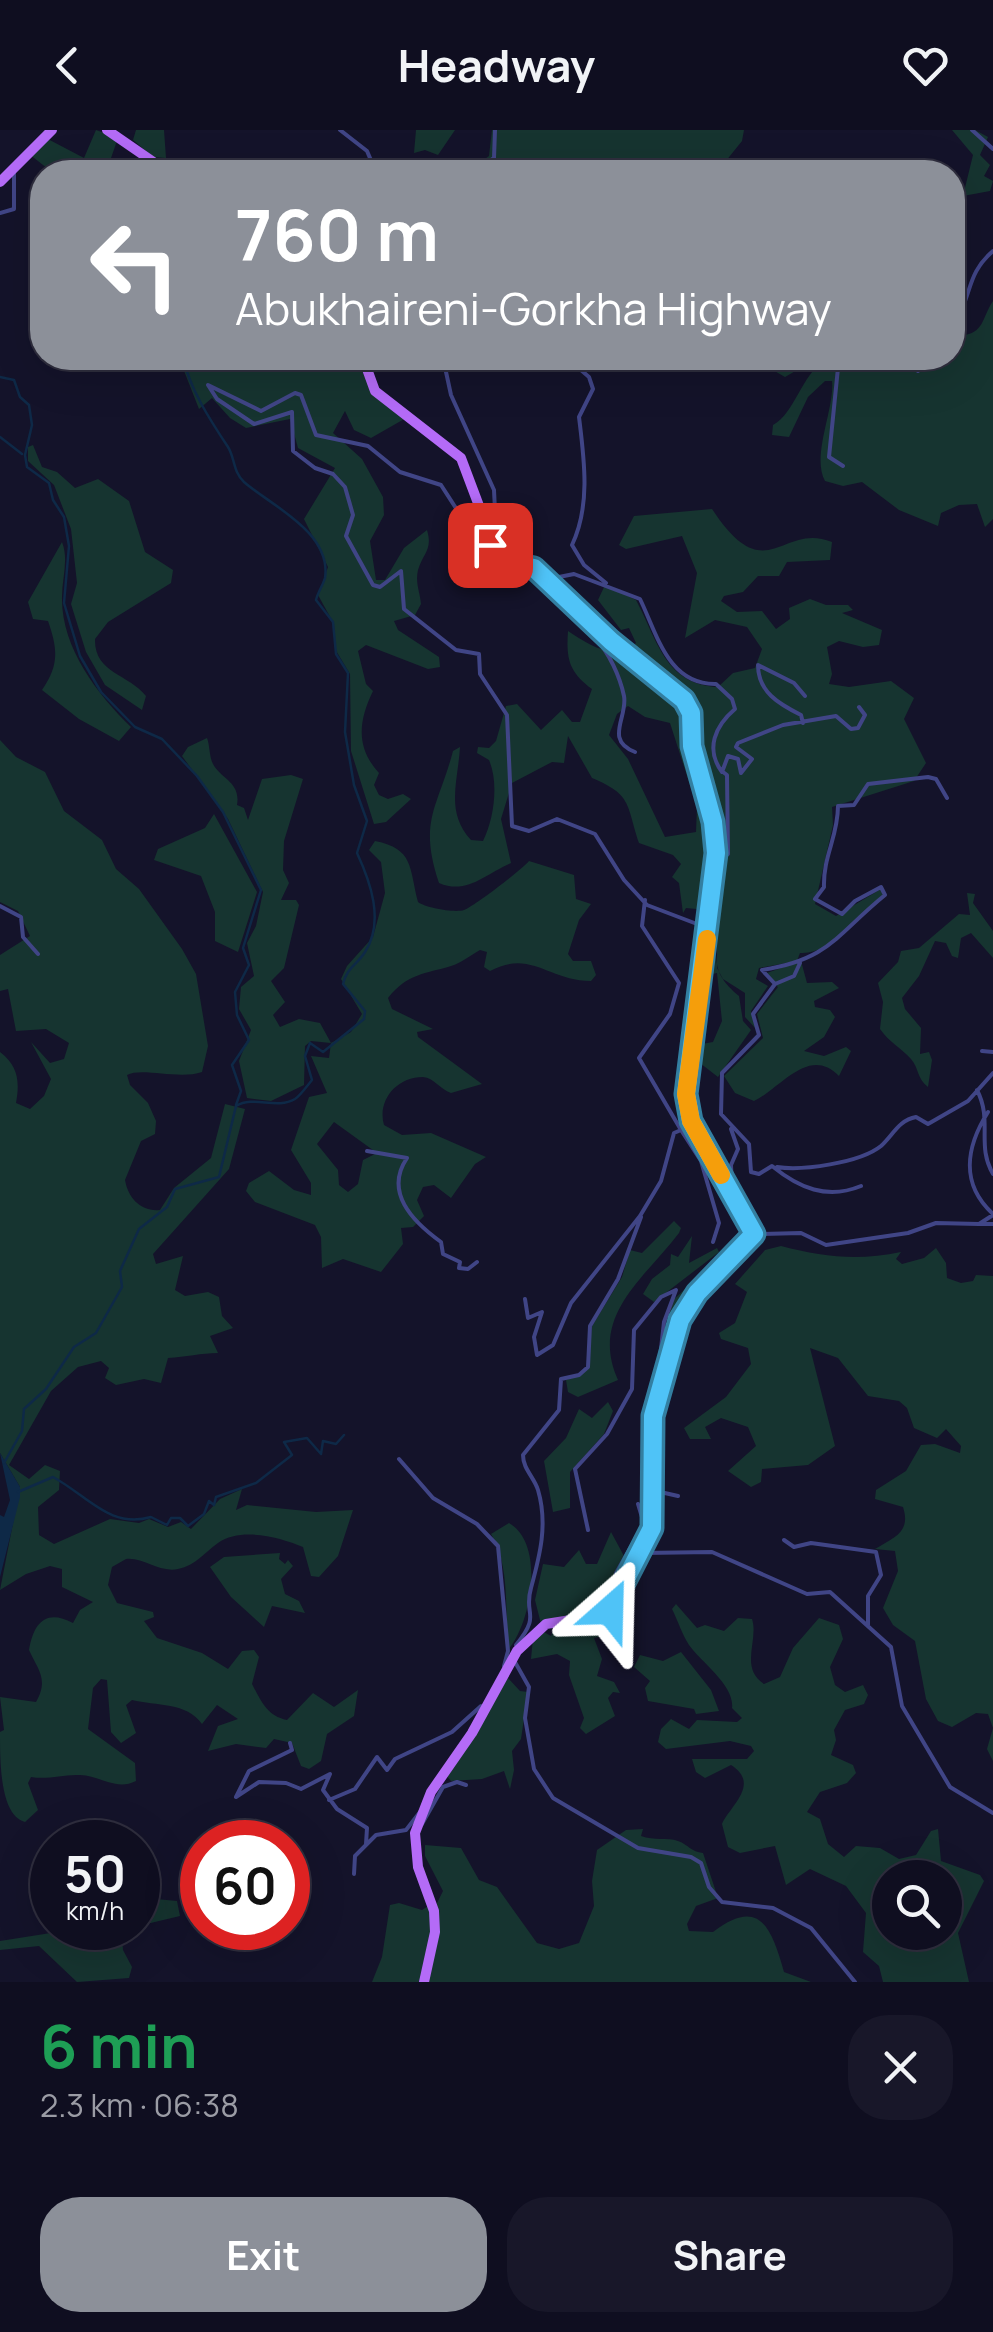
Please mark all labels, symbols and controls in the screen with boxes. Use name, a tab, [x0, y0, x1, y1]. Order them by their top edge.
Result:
text: Headway	[398, 34, 595, 96]
icon: back	[40, 38, 95, 93]
icon: heart	[898, 38, 953, 93]
text: 760 m	[235, 186, 439, 282]
icon: left	[70, 200, 200, 330]
text: Abukhaireni-Gorkha Highway	[235, 277, 832, 339]
pin	[448, 503, 533, 588]
icon: arrive	[463, 518, 518, 573]
position arrow	[558, 1558, 662, 1662]
speed limit sign: 60	[180, 1820, 310, 1950]
text: 50	[64, 1839, 126, 1907]
map controls	[872, 1860, 962, 1950]
button: search	[872, 1860, 962, 1950]
text: km/h	[66, 1893, 124, 1928]
text: 6 min	[40, 2004, 198, 2086]
button: close	[848, 2015, 953, 2120]
text: 2.3 km · 06:38	[40, 2083, 239, 2127]
button: Exit	[40, 2197, 487, 2312]
button: Share	[507, 2197, 953, 2312]

